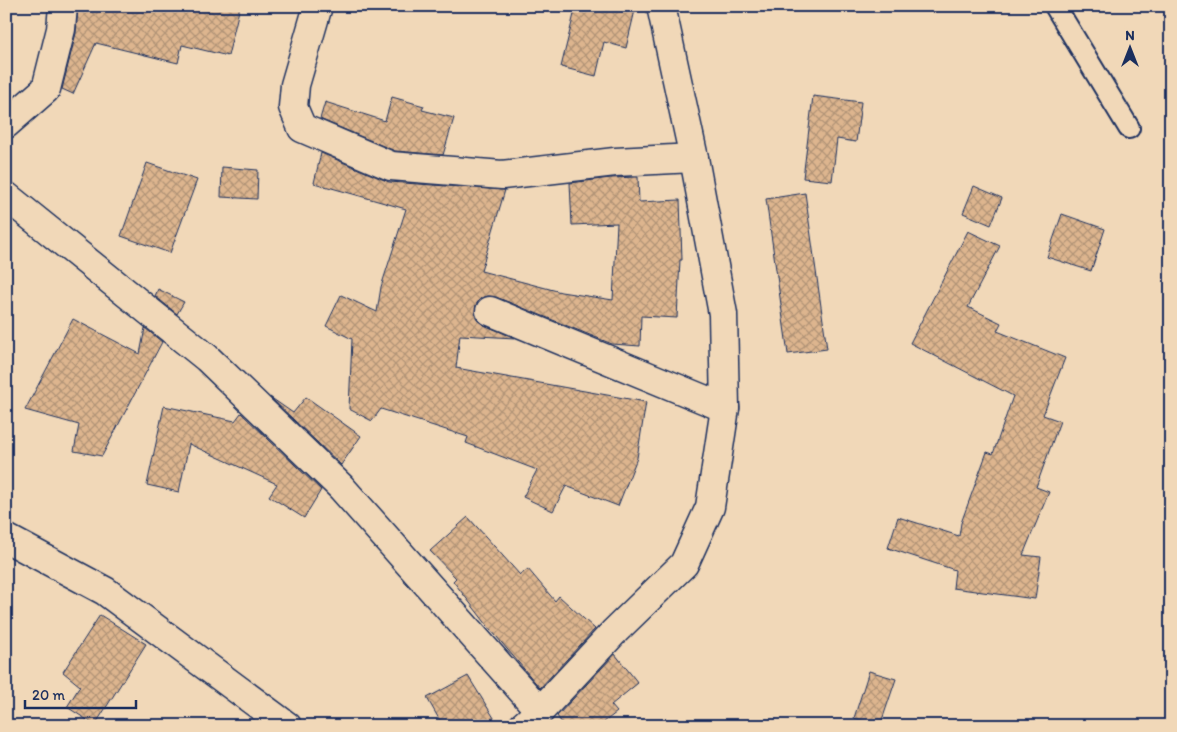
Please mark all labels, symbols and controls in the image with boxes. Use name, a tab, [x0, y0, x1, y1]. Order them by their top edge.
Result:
north arrow	[1104, 22, 1154, 72]
text: N	[1125, 27, 1135, 44]
scale bar	[25, 677, 136, 709]
text: 20 m	[32, 686, 66, 704]

